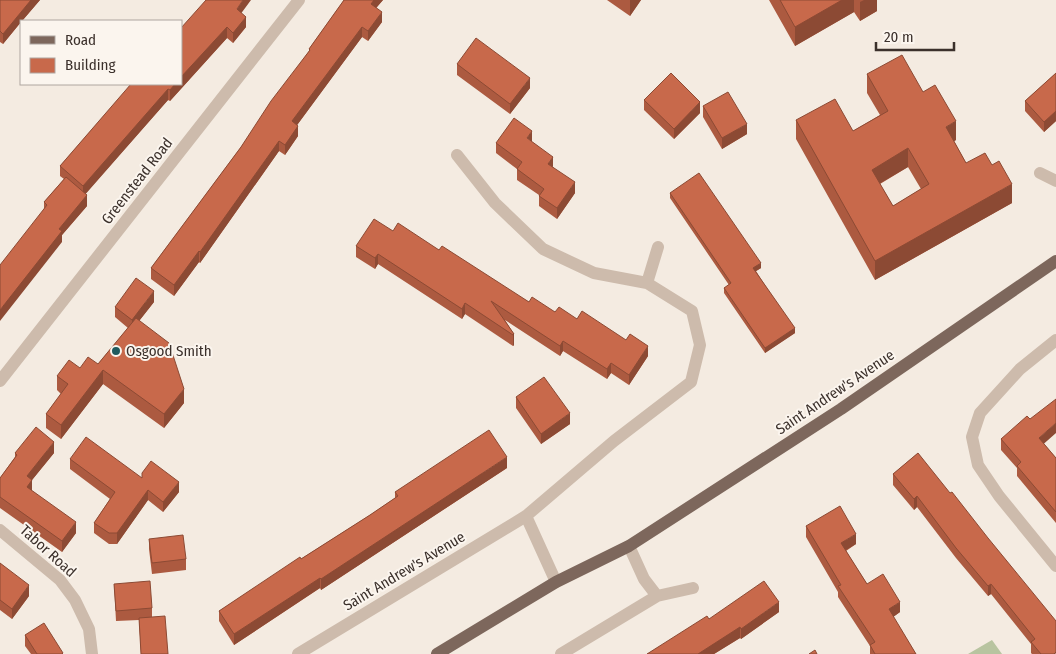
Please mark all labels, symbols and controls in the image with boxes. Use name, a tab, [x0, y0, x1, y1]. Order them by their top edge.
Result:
legend	[20, 20, 182, 85]
scale bar	[876, 20, 954, 52]
text: 20 m	[884, 28, 914, 46]
text: Road	[65, 31, 96, 49]
text: Building	[65, 56, 116, 74]
street label: Greenstead Road	[98, 134, 176, 228]
place label: Osgood Smith	[126, 342, 212, 360]
marker: Osgood Smith	[110, 345, 122, 357]
street label: Saint Andrew's Avenue	[772, 346, 898, 438]
street label: Tabor Road	[16, 521, 80, 581]
street label: Saint Andrew's Avenue	[340, 528, 468, 614]

